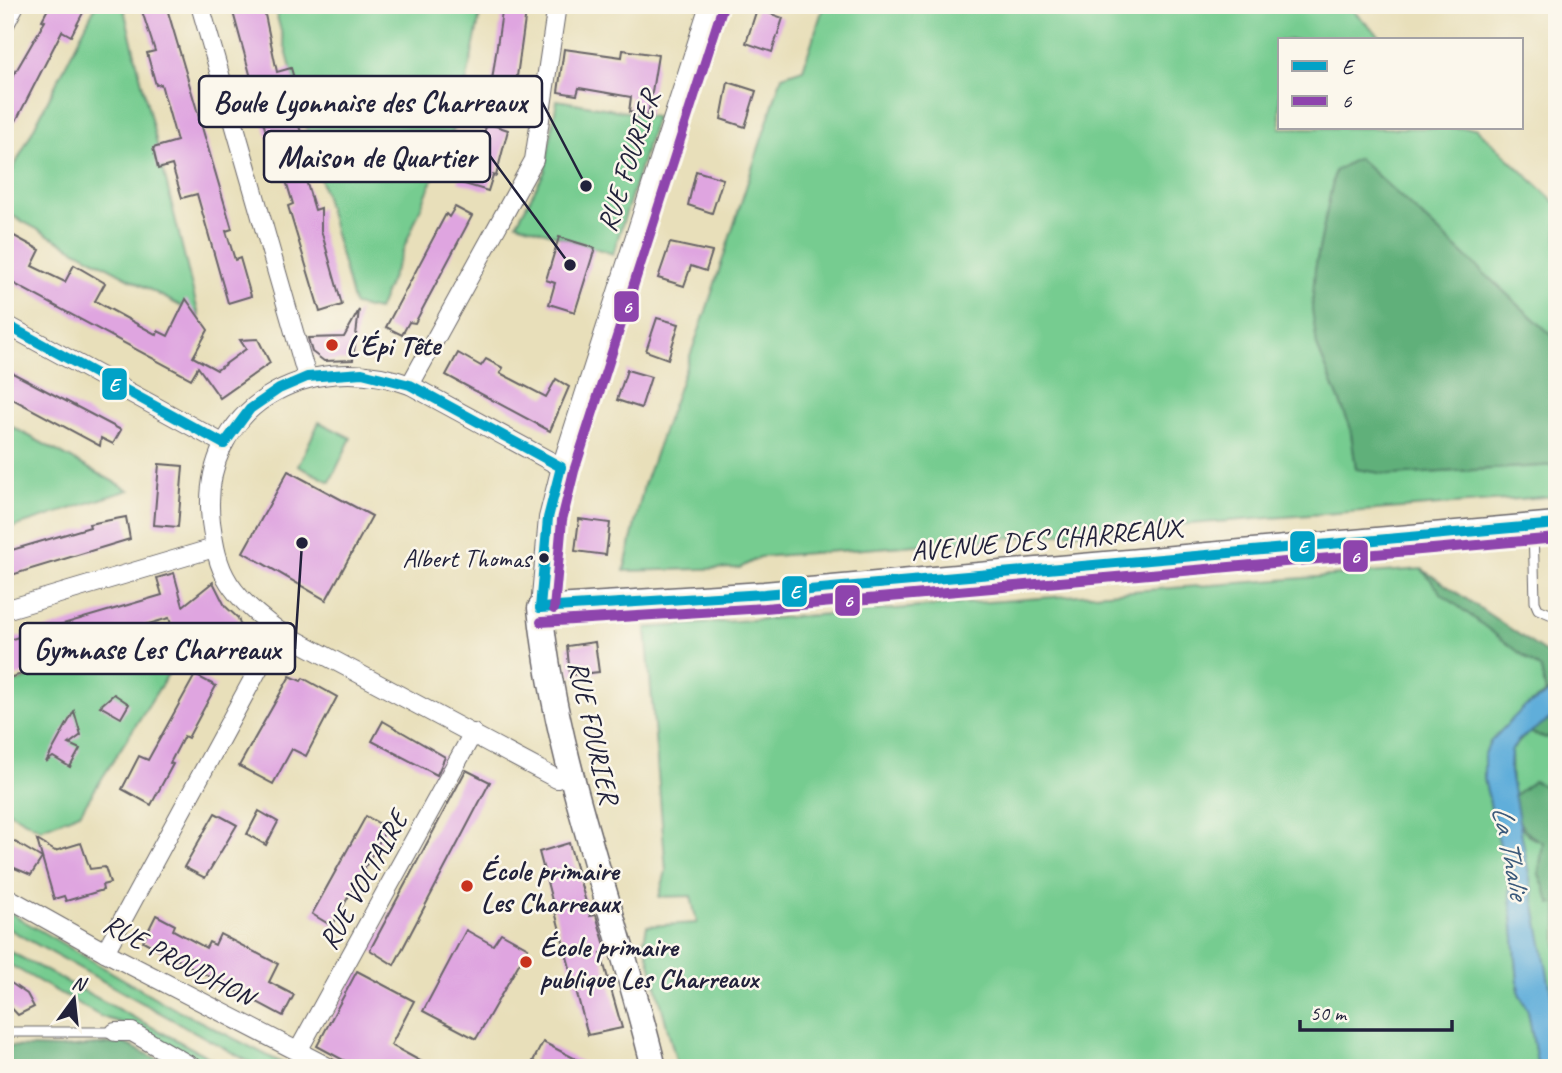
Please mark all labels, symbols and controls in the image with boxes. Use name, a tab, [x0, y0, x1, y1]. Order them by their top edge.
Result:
legend	[1278, 38, 1524, 130]
text: E	[1342, 54, 1356, 80]
callout: Boule Lyonnaise des Charreaux	[199, 76, 542, 127]
text: Boule Lyonnaise des Charreaux	[213, 83, 529, 122]
street label: RUE FOURIER	[589, 84, 668, 236]
text: 6	[1342, 88, 1352, 114]
callout: Maison de Quartier	[264, 131, 490, 182]
text: Maison de Quartier	[278, 138, 480, 176]
line badge: 6	[613, 290, 640, 323]
text: 6	[623, 295, 634, 319]
place label: L'Épi Tête	[346, 328, 443, 363]
marker: L'Épi Tête	[324, 337, 340, 353]
line badge: E	[101, 367, 128, 401]
text: E	[109, 373, 122, 397]
street label: AVENUE DES CHARREAUX	[909, 509, 1187, 568]
line badge: E	[1289, 530, 1316, 563]
text: E	[1298, 535, 1311, 559]
line badge: 6	[1342, 539, 1369, 573]
place label: Albert Thomas	[403, 542, 533, 575]
text: 6	[1351, 545, 1362, 569]
marker: Albert Thomas	[537, 551, 551, 565]
line badge: E	[781, 575, 808, 608]
text: E	[790, 580, 803, 604]
line badge: 6	[834, 584, 861, 617]
text: 6	[844, 589, 855, 613]
callout: Gymnase Les Charreaux	[20, 623, 295, 674]
text: Gymnase Les Charreaux	[34, 630, 283, 668]
street label: RUE FOURIER	[561, 657, 628, 810]
street label: RUE VOLTAIRE	[311, 801, 417, 955]
water label: La Thalie	[1483, 803, 1539, 906]
place label: École primaire Les Charreaux	[481, 853, 621, 920]
marker: École primaire Les Charreaux	[459, 878, 475, 894]
street label: RUE PROUDHON	[98, 906, 264, 1016]
place label: École primaire publique Les Charreaux	[540, 929, 760, 996]
marker: École primaire publique Les Charreaux	[518, 954, 534, 970]
north arrow	[38, 964, 108, 1034]
text: N	[69, 970, 90, 997]
scale bar	[1300, 989, 1452, 1033]
text: 50 m	[1310, 1000, 1348, 1026]

